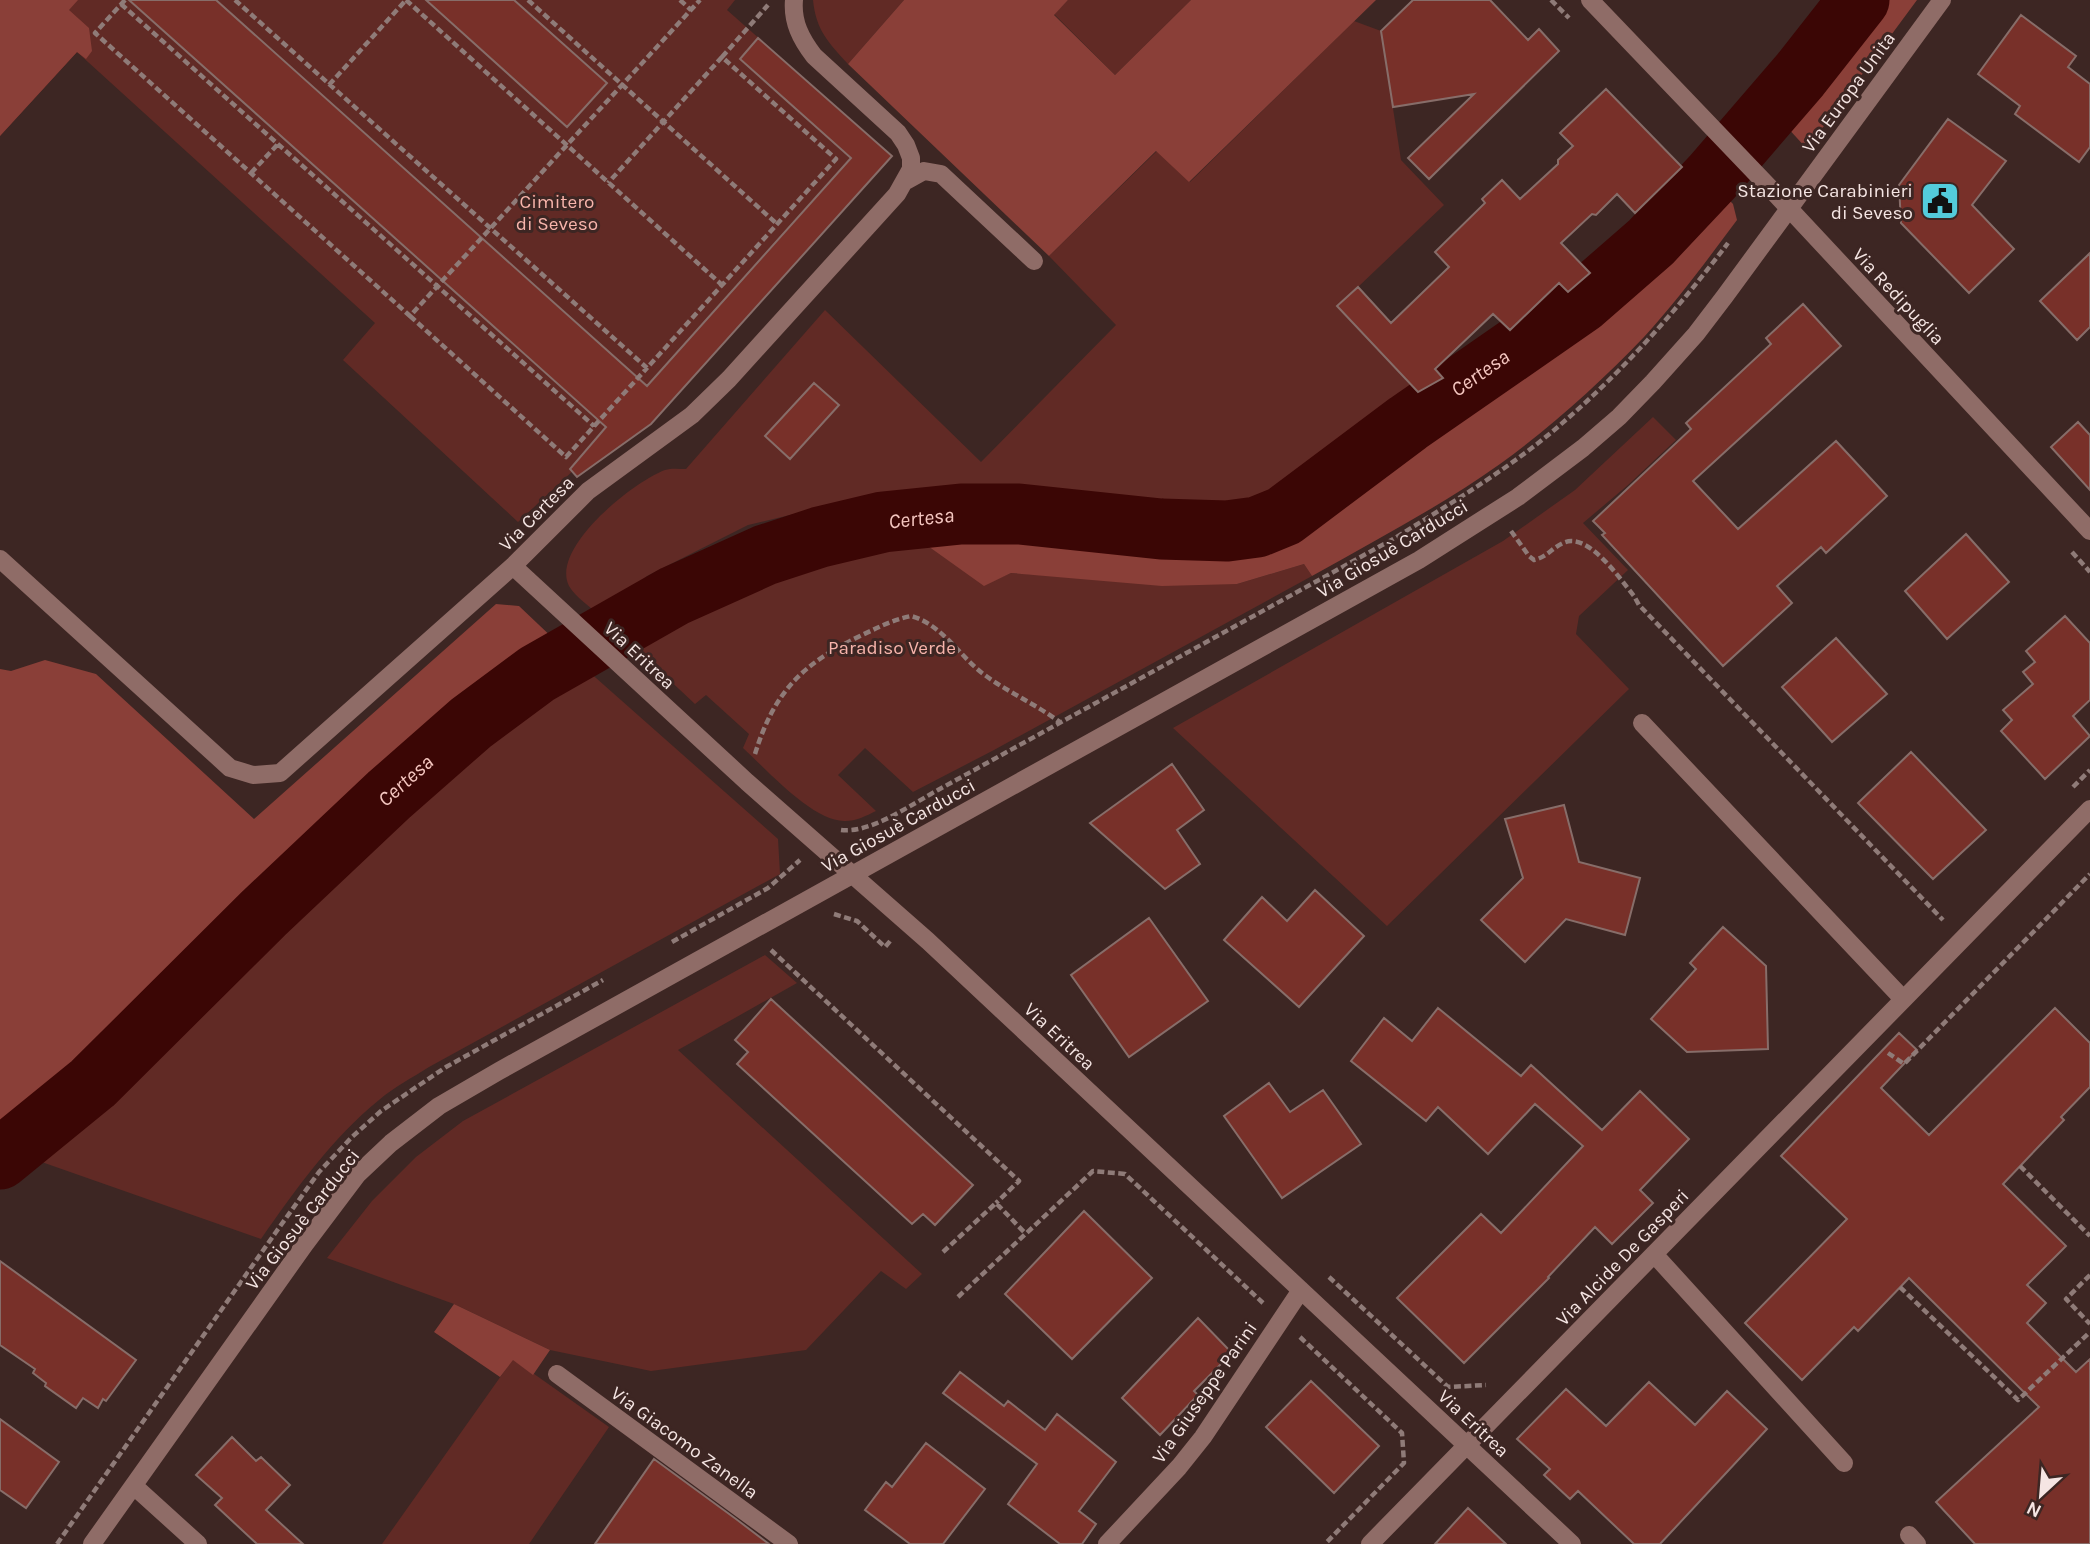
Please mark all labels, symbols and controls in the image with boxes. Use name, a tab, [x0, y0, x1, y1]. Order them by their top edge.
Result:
street label: Via Europa Unita	[1798, 28, 1900, 157]
place label: Stazione Carabinieri di Seveso	[1737, 180, 1913, 224]
public building icon: Stazione Carabinieri di Seveso	[1919, 180, 1961, 222]
park label: Cimitero di Seveso	[516, 191, 598, 235]
street label: Via Redipuglia	[1848, 244, 1949, 350]
water label: Certesa	[1446, 344, 1514, 402]
street label: Via Certesa	[495, 472, 579, 556]
street label: Via Giosuè Carducci	[1313, 495, 1472, 603]
water label: Certesa	[887, 503, 955, 533]
street label: Via Eritrea	[599, 617, 679, 694]
park label: Paradiso Verde	[828, 637, 956, 659]
water label: Certesa	[373, 750, 438, 811]
street label: Via Giosuè Carducci	[818, 774, 979, 877]
street label: Via Eritrea	[1019, 998, 1099, 1075]
street label: Via Giosuè Carducci	[241, 1145, 365, 1294]
street label: Via Alcide De Gasperi	[1552, 1185, 1694, 1331]
street label: Via Giuseppe Parini	[1148, 1318, 1262, 1468]
street label: Via Giacomo Zanella	[607, 1382, 762, 1504]
street label: Via Eritrea	[1433, 1385, 1513, 1462]
north arrow	[2006, 1460, 2076, 1530]
text: N	[2023, 1497, 2045, 1522]

